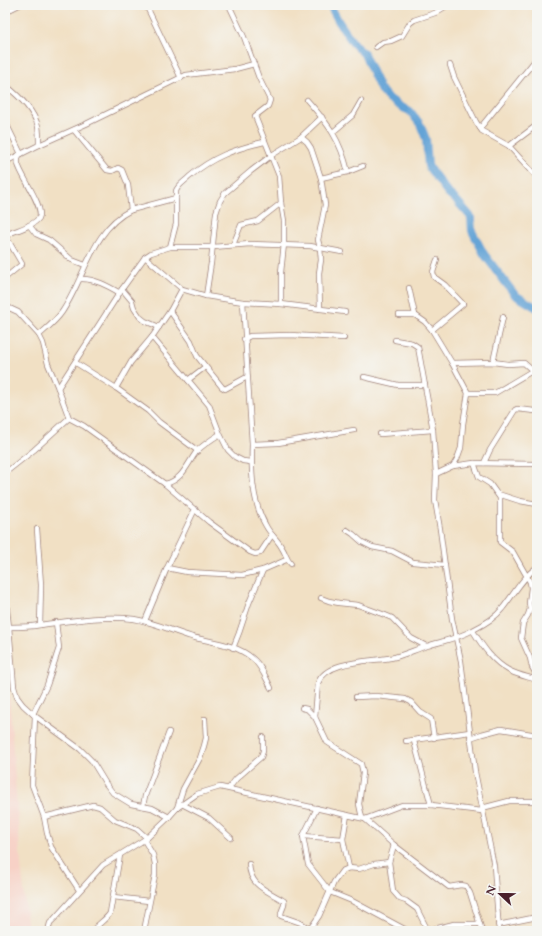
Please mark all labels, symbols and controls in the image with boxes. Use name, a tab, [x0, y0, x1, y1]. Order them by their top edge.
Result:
north arrow	[480, 874, 520, 914]
text: N	[482, 883, 500, 898]

